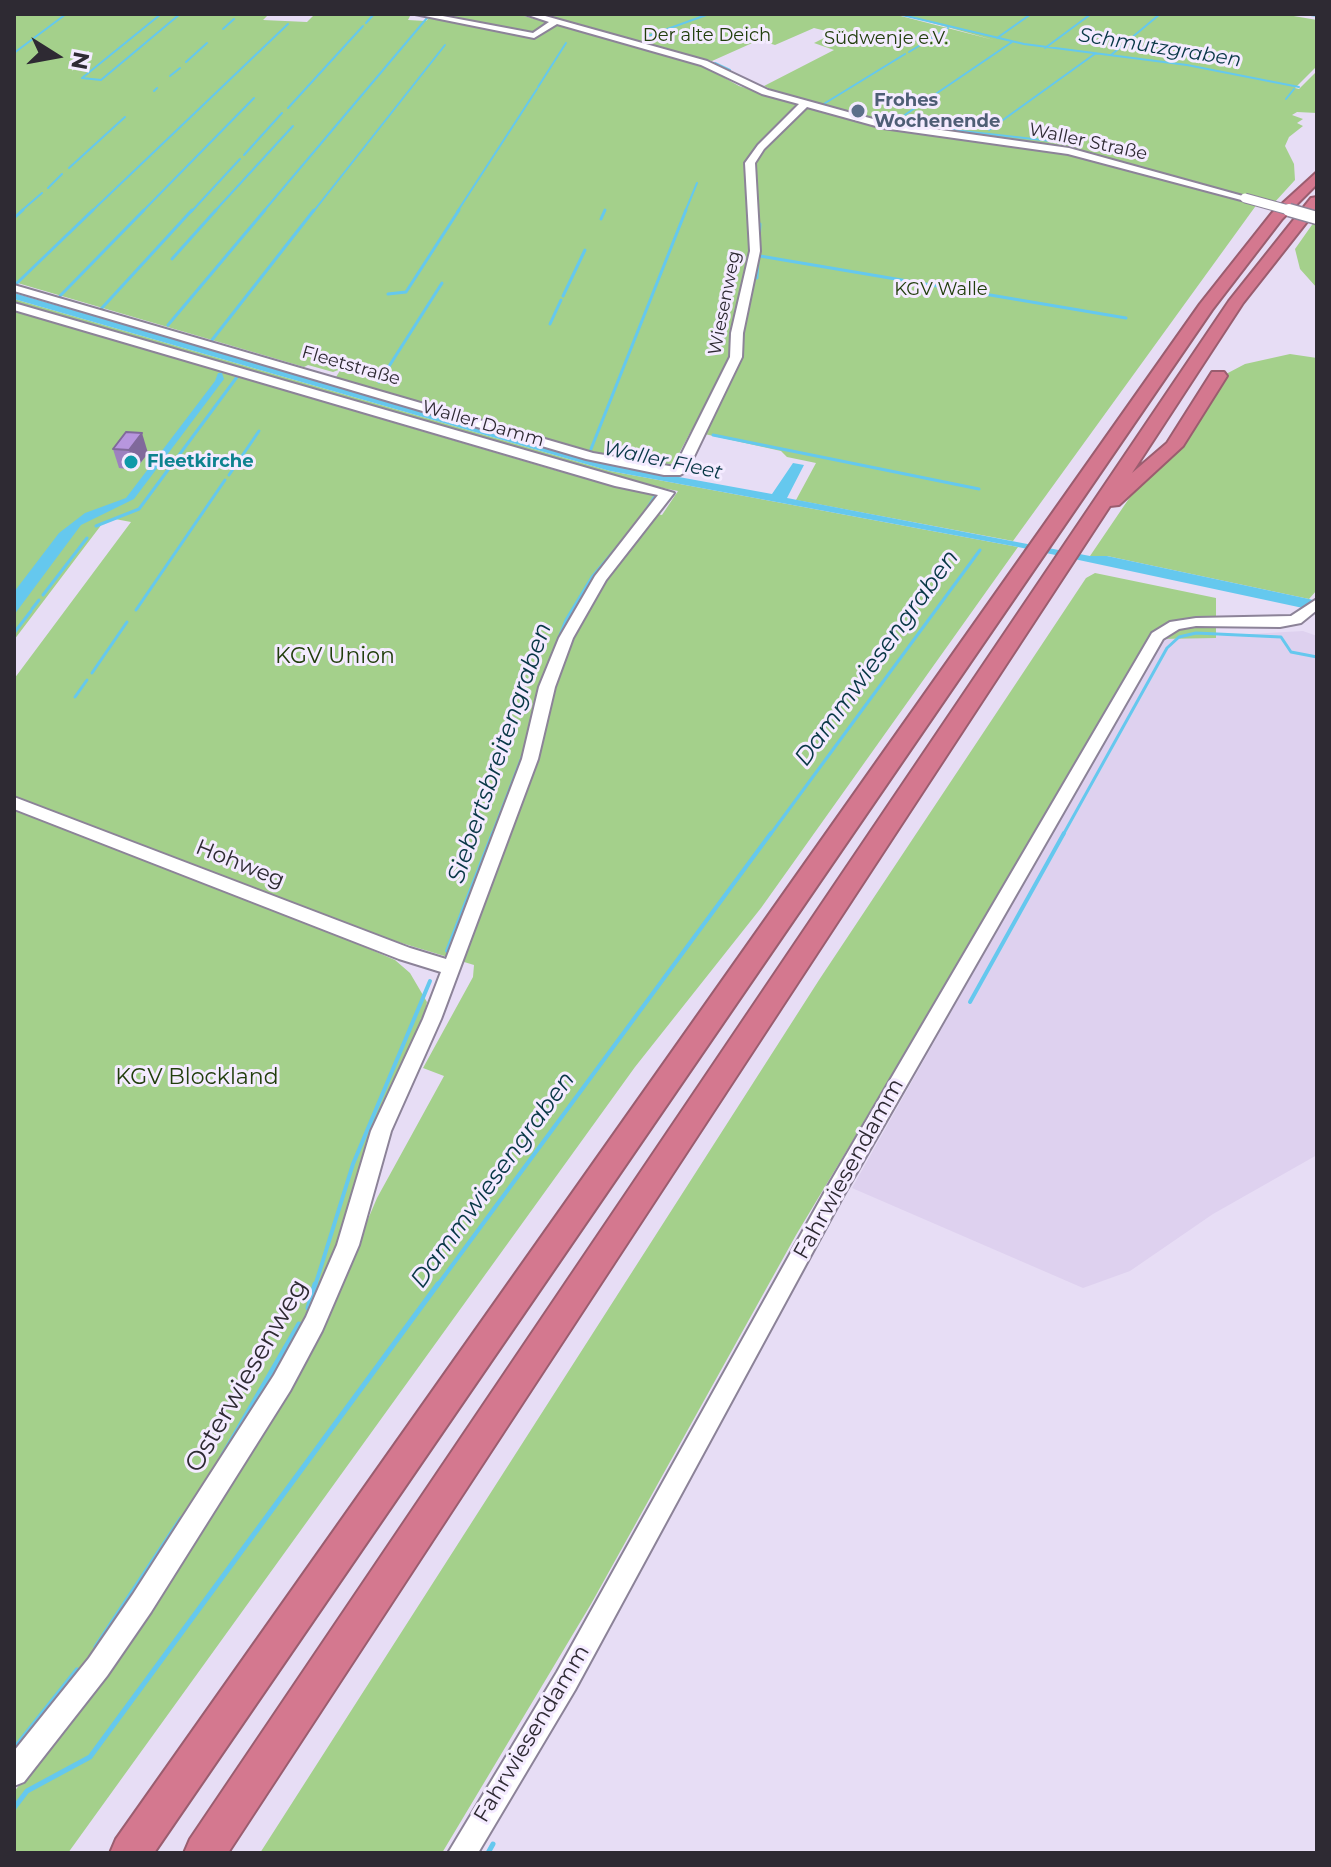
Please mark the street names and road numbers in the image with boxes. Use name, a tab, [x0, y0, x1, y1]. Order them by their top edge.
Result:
street label: Waller Straße	[1027, 119, 1149, 165]
street label: Wiesenweg	[704, 249, 746, 357]
street label: Fleetstraße	[299, 342, 403, 390]
street label: Waller Damm	[420, 396, 546, 452]
street label: Hohweg	[192, 834, 288, 894]
street label: Fahrwiesendamm	[788, 1074, 910, 1264]
street label: Osterwiesenweg	[179, 1274, 315, 1478]
street label: Fahrwiesendamm	[469, 1640, 595, 1828]

